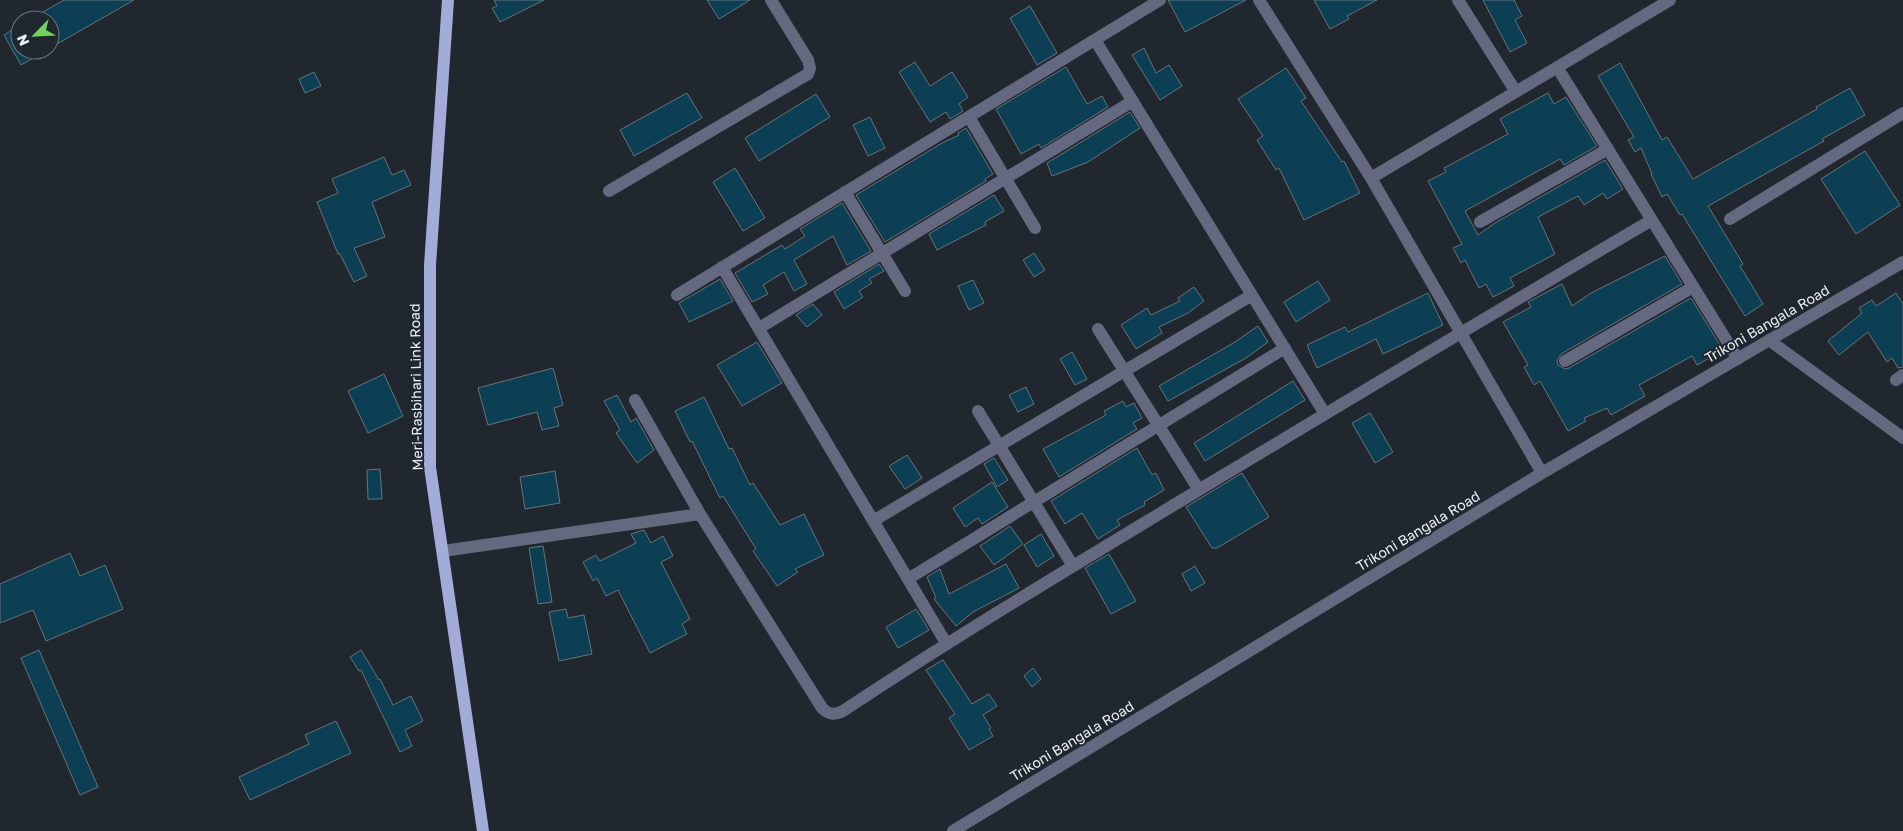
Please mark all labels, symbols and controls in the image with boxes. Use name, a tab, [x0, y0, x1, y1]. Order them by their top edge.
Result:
north arrow	[10, 10, 60, 60]
text: N	[13, 32, 33, 49]
street label: Trikoni Bangala Road	[1701, 281, 1832, 366]
street label: Meri-Rasbihari Link Road	[406, 303, 425, 471]
street label: Trikoni Bangala Road	[1353, 487, 1483, 574]
street label: Trikoni Bangala Road	[1007, 697, 1137, 784]

